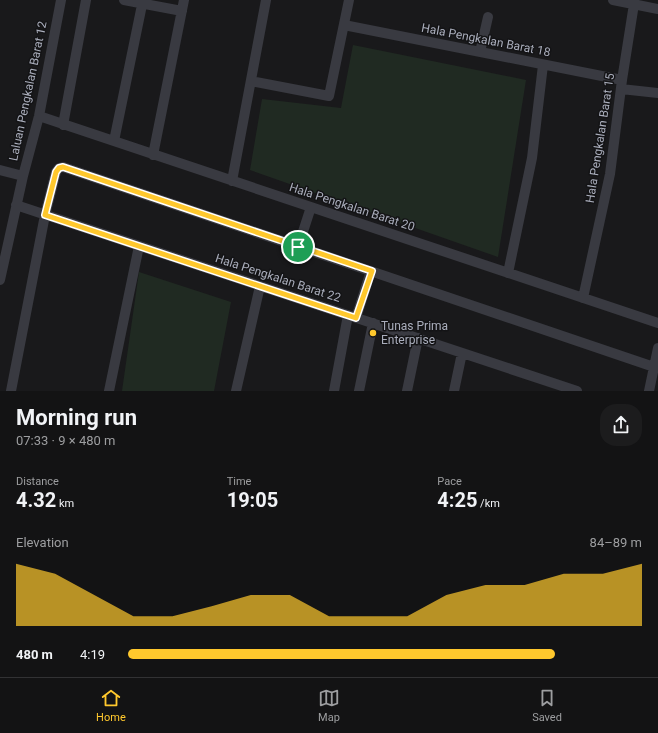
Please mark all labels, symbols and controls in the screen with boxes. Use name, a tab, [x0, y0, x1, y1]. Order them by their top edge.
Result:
street label: Laluan Pengkalan Barat 12	[6, 20, 50, 162]
street label: Hala Pengkalan Barat 18	[420, 21, 552, 59]
street label: Hala Pengkalan Barat 15	[583, 72, 617, 204]
street label: Hala Pengkalan Barat 20	[287, 180, 417, 234]
pin	[281, 230, 315, 264]
icon: arrive	[287, 236, 309, 258]
street label: Hala Pengkalan Barat 22	[213, 251, 343, 305]
place label: Tunas Prima Enterprise	[381, 319, 448, 347]
marker: Tunas Prima Enterprise	[368, 328, 378, 338]
button: share	[600, 404, 642, 446]
text: Morning run	[16, 405, 137, 430]
text: 07:33 · 9 × 480 m	[16, 433, 115, 448]
text: Distance	[16, 475, 59, 488]
text: Time	[227, 475, 251, 488]
text: Pace	[437, 475, 462, 488]
text: 4.32	[16, 488, 56, 512]
text: 19:05	[227, 488, 278, 512]
text: 4:25	[437, 488, 477, 512]
text: km	[56, 497, 74, 510]
text: /km	[477, 497, 500, 510]
text: Elevation	[16, 535, 69, 550]
text: 84–89 m	[590, 535, 642, 550]
text: 480 m	[16, 647, 53, 662]
text: 4:19	[80, 647, 105, 662]
tab: Home	[96, 687, 126, 724]
tab: Map	[318, 687, 340, 724]
tab: Saved	[532, 687, 562, 724]

